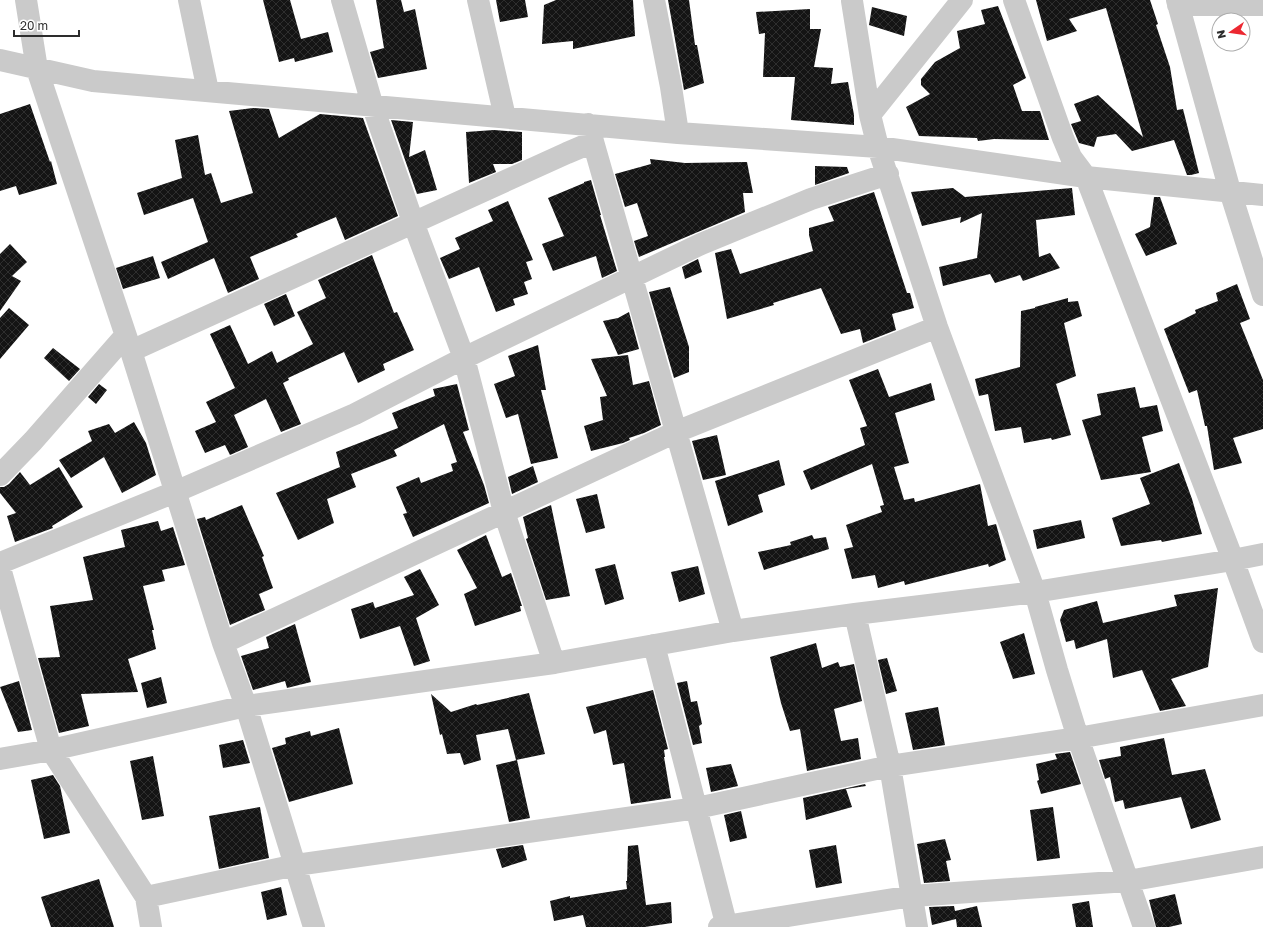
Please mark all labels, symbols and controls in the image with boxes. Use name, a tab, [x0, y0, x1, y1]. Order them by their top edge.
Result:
scale bar	[14, 12, 79, 38]
north arrow	[1211, 12, 1251, 52]
text: 20 m	[20, 18, 48, 33]
text: N	[1213, 29, 1228, 40]

